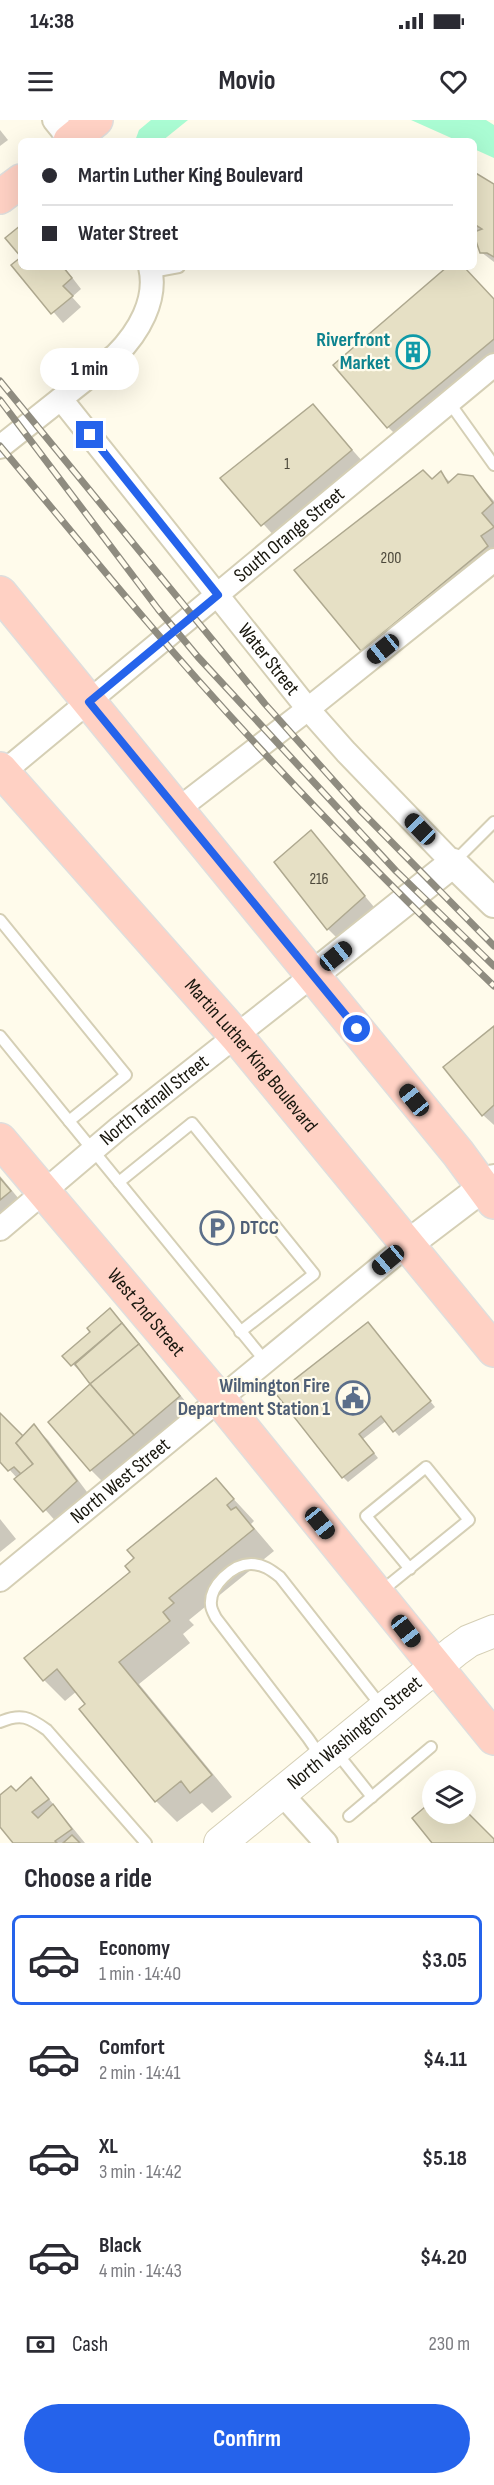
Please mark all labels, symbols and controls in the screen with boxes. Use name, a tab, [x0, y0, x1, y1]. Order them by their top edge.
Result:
text: 14:38	[30, 8, 74, 35]
icon: menu	[24, 65, 57, 98]
text: Movio	[218, 65, 276, 97]
icon: heart	[437, 65, 470, 98]
text: Martin Luther King Boulevard	[78, 162, 303, 189]
text: Water Street	[78, 220, 178, 247]
place label: Riverfront Market	[316, 328, 390, 375]
building icon: Riverfront Market	[395, 334, 431, 370]
callout: 1 min	[40, 348, 140, 390]
text: 1 min	[71, 357, 108, 381]
route end	[76, 421, 103, 448]
house number: 1	[284, 455, 290, 474]
street label: South Orange Street	[229, 482, 349, 588]
house number: 200	[381, 549, 401, 568]
street label: Water Street	[233, 619, 304, 700]
car	[363, 631, 403, 667]
car	[401, 810, 439, 848]
house number: 216	[309, 870, 329, 889]
car	[316, 938, 356, 974]
street label: Martin Luther King Boulevard	[179, 974, 322, 1137]
route start	[343, 1015, 370, 1042]
street label: North Tatnall Street	[95, 1050, 214, 1151]
car	[396, 1080, 432, 1120]
parking icon: DTCC	[199, 1210, 235, 1246]
place label: DTCC	[240, 1216, 279, 1240]
car	[368, 1242, 408, 1278]
street label: West 2nd Street	[102, 1264, 190, 1361]
place label: Wilmington Fire Department Station 1	[178, 1374, 330, 1421]
public building icon: Wilmington Fire Department Station 1	[335, 1380, 371, 1416]
street label: North West Street	[66, 1433, 175, 1529]
car	[302, 1503, 338, 1543]
car	[388, 1611, 424, 1651]
street label: North Washington Street	[283, 1671, 427, 1795]
map controls	[422, 1770, 476, 1824]
button: layers	[422, 1770, 476, 1824]
text: Choose a ride	[24, 1863, 152, 1895]
icon: car	[27, 1933, 81, 1987]
text: Economy	[99, 1935, 170, 1962]
text: $3.05	[421, 1947, 467, 1974]
text: 1 min · 14:40	[99, 1962, 181, 1986]
icon: car	[27, 2032, 81, 2086]
text: Comfort	[99, 2034, 165, 2061]
text: $4.11	[423, 2046, 467, 2073]
text: 2 min · 14:41	[99, 2061, 180, 2085]
icon: car	[27, 2131, 81, 2185]
text: XL	[99, 2133, 118, 2160]
text: $5.18	[422, 2145, 467, 2172]
text: 3 min · 14:42	[99, 2160, 182, 2184]
icon: car	[27, 2230, 81, 2284]
text: Black	[99, 2232, 141, 2259]
text: $4.20	[420, 2244, 467, 2271]
text: 4 min · 14:43	[99, 2259, 182, 2283]
icon: cash	[24, 2328, 57, 2361]
text: Cash	[72, 2331, 108, 2358]
text: 230 m	[428, 2332, 470, 2356]
button: Confirm	[24, 2404, 470, 2473]

